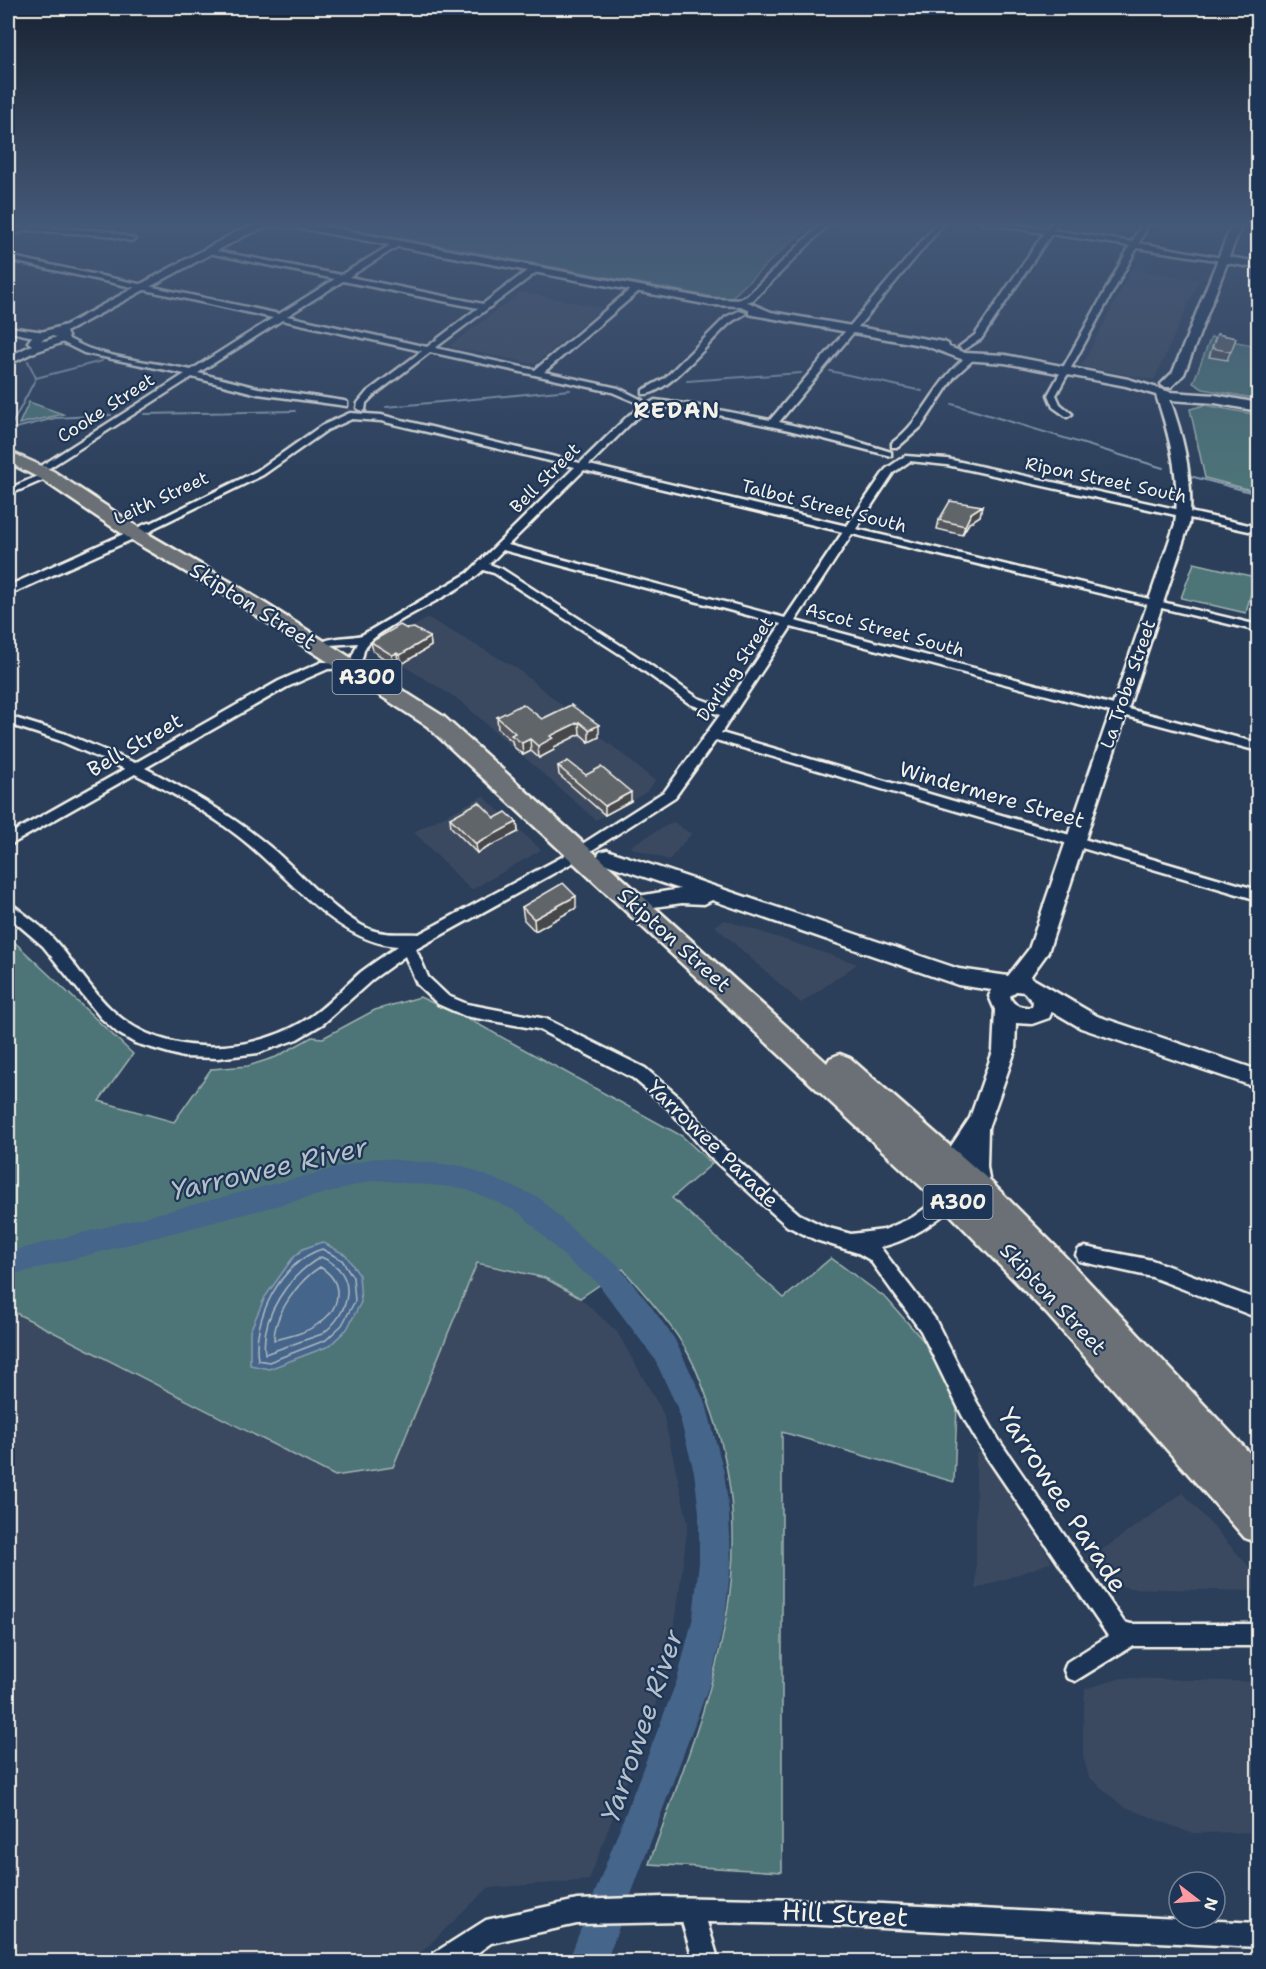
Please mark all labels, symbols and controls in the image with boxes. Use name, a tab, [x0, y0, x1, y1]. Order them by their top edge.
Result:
street label: Cooke Street	[53, 368, 159, 448]
district label: REDAN	[633, 396, 721, 425]
street label: Bell Street	[505, 437, 586, 518]
street label: Ripon Street South	[1023, 451, 1189, 509]
street label: Leith Street	[110, 465, 213, 530]
street label: Talbot Street South	[739, 474, 909, 538]
street label: Skipton Street	[185, 556, 321, 656]
street label: Ascot Street South	[803, 597, 967, 663]
street label: Darling Street	[691, 612, 779, 726]
street label: La Trobe Street	[1095, 616, 1161, 752]
road number: A300	[332, 660, 401, 694]
street label: Bell Street	[82, 707, 188, 783]
street label: Windermere Street	[896, 755, 1088, 835]
street label: Skipton Street	[611, 882, 737, 998]
street label: Yarrowee Parade	[641, 1074, 785, 1214]
water label: Yarrowee River	[167, 1128, 372, 1209]
road number: A300	[924, 1185, 992, 1219]
street label: Skipton Street	[994, 1237, 1112, 1361]
street label: Yarrowee Parade	[990, 1400, 1136, 1599]
water label: Yarrowee River	[591, 1623, 692, 1827]
north arrow	[1167, 1870, 1227, 1930]
street label: Hill Street	[781, 1893, 909, 1934]
text: N	[1199, 1895, 1223, 1913]

